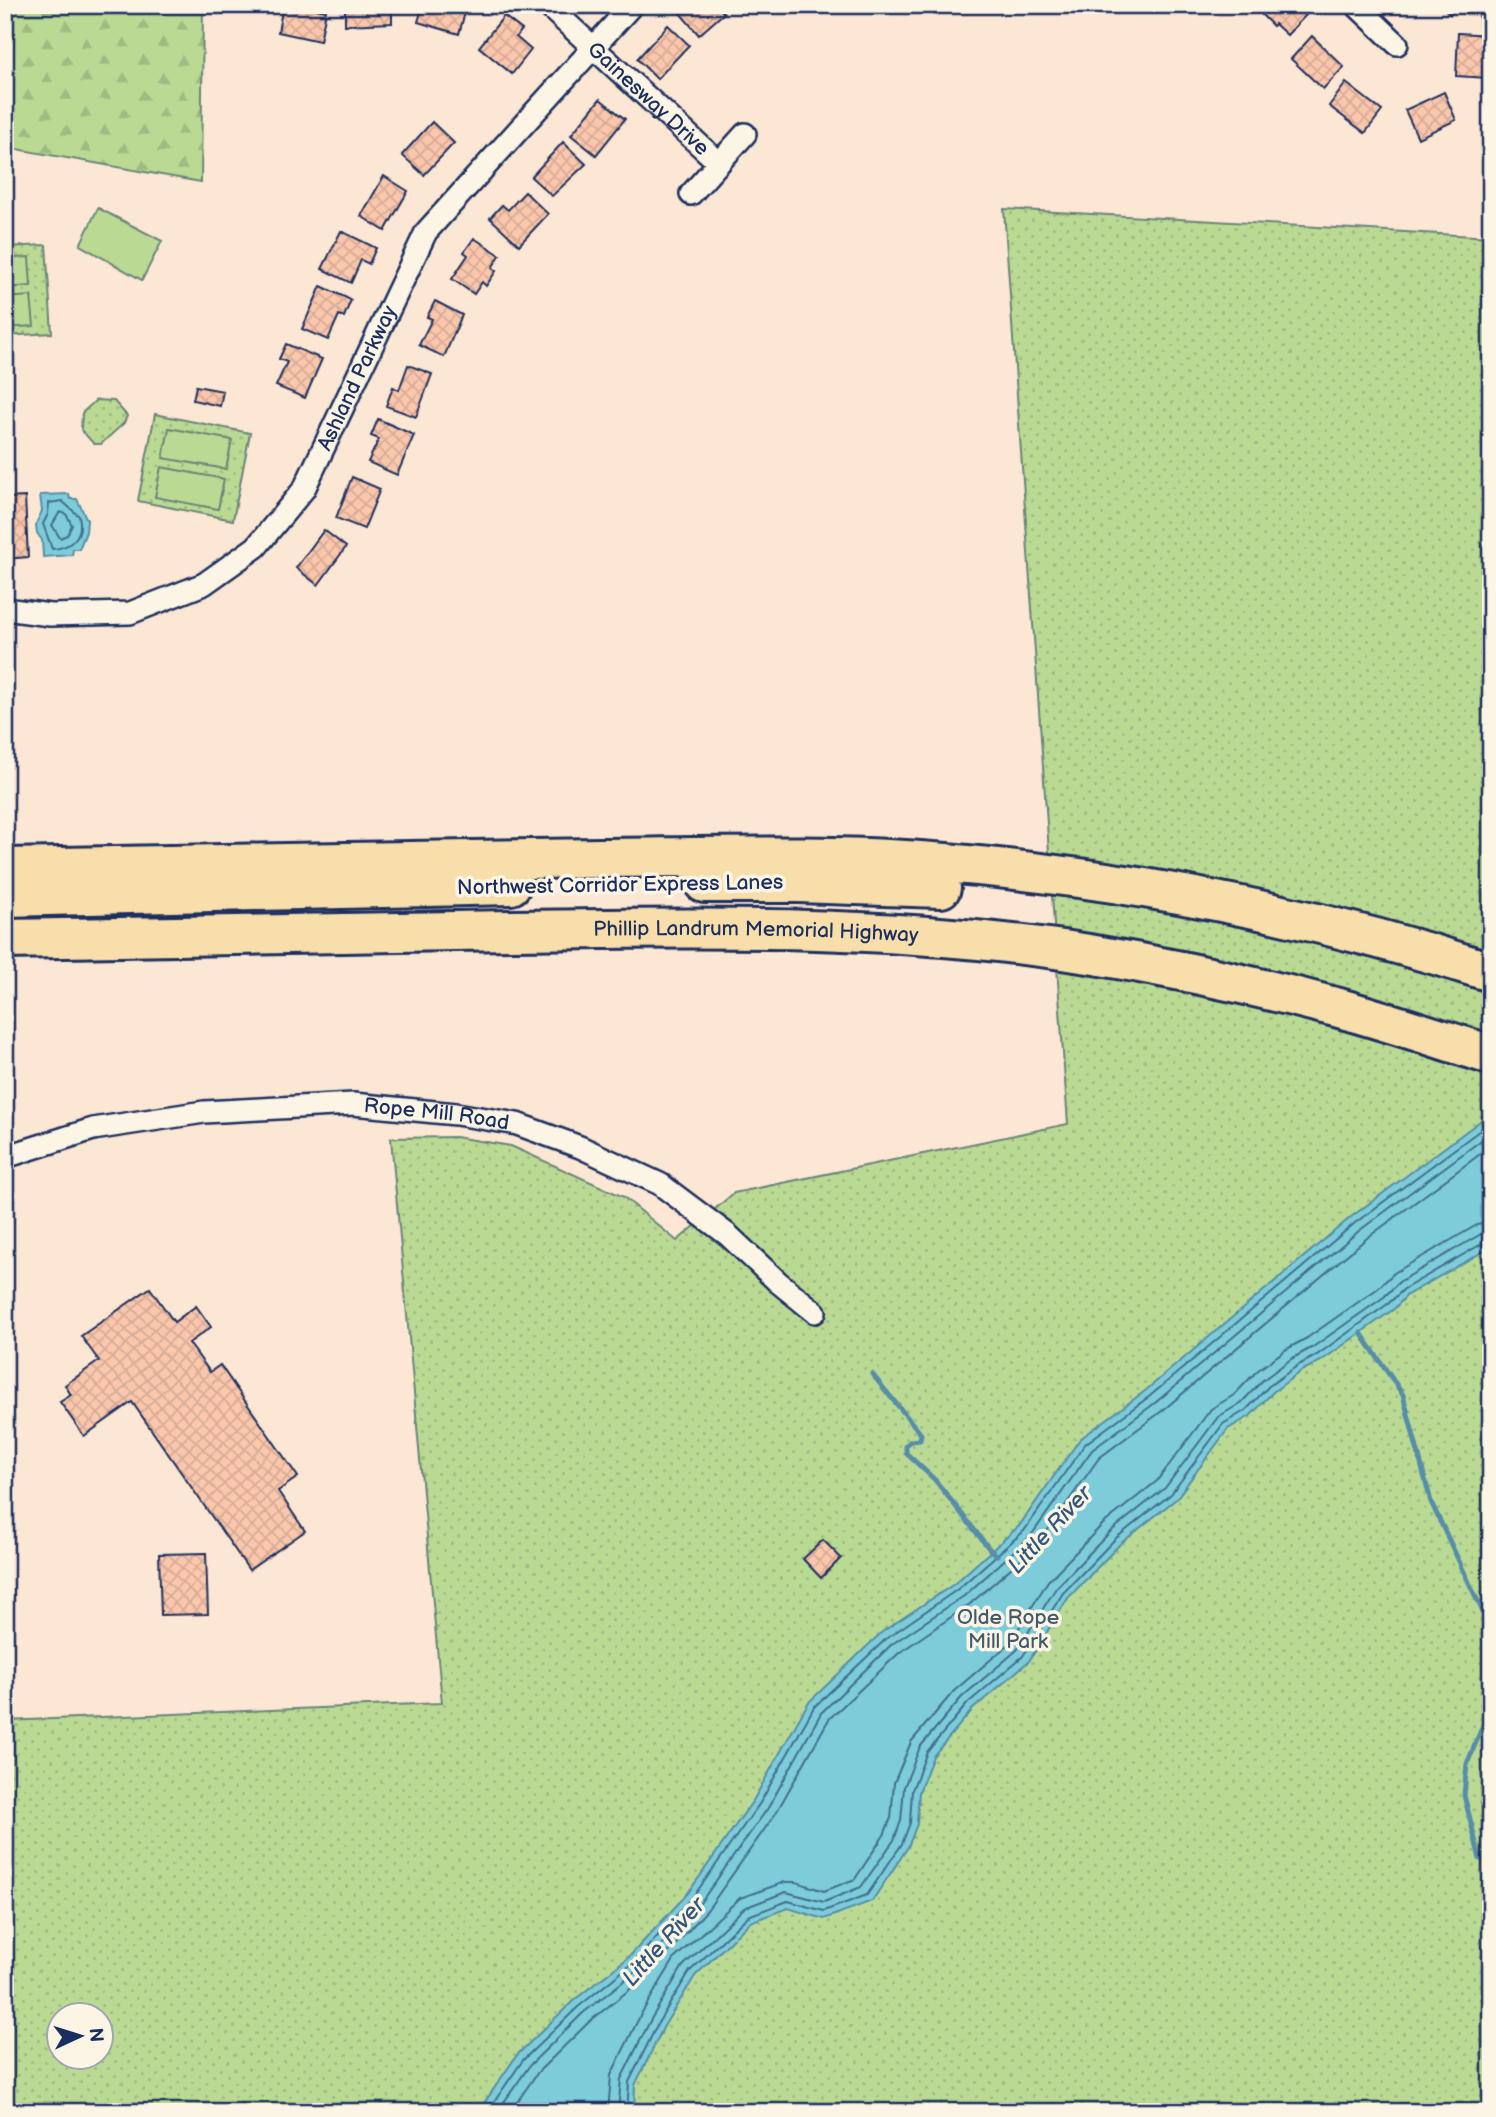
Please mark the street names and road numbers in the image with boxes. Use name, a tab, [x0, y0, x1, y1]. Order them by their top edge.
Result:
street label: Gainesway Drive	[583, 36, 715, 160]
street label: Ashland Parkway	[312, 301, 402, 454]
street label: Northwest Corridor Express Lanes	[457, 870, 783, 900]
street label: Phillip Landrum Memorial Highway	[593, 916, 920, 948]
street label: Rope Mill Road	[363, 1093, 511, 1135]

